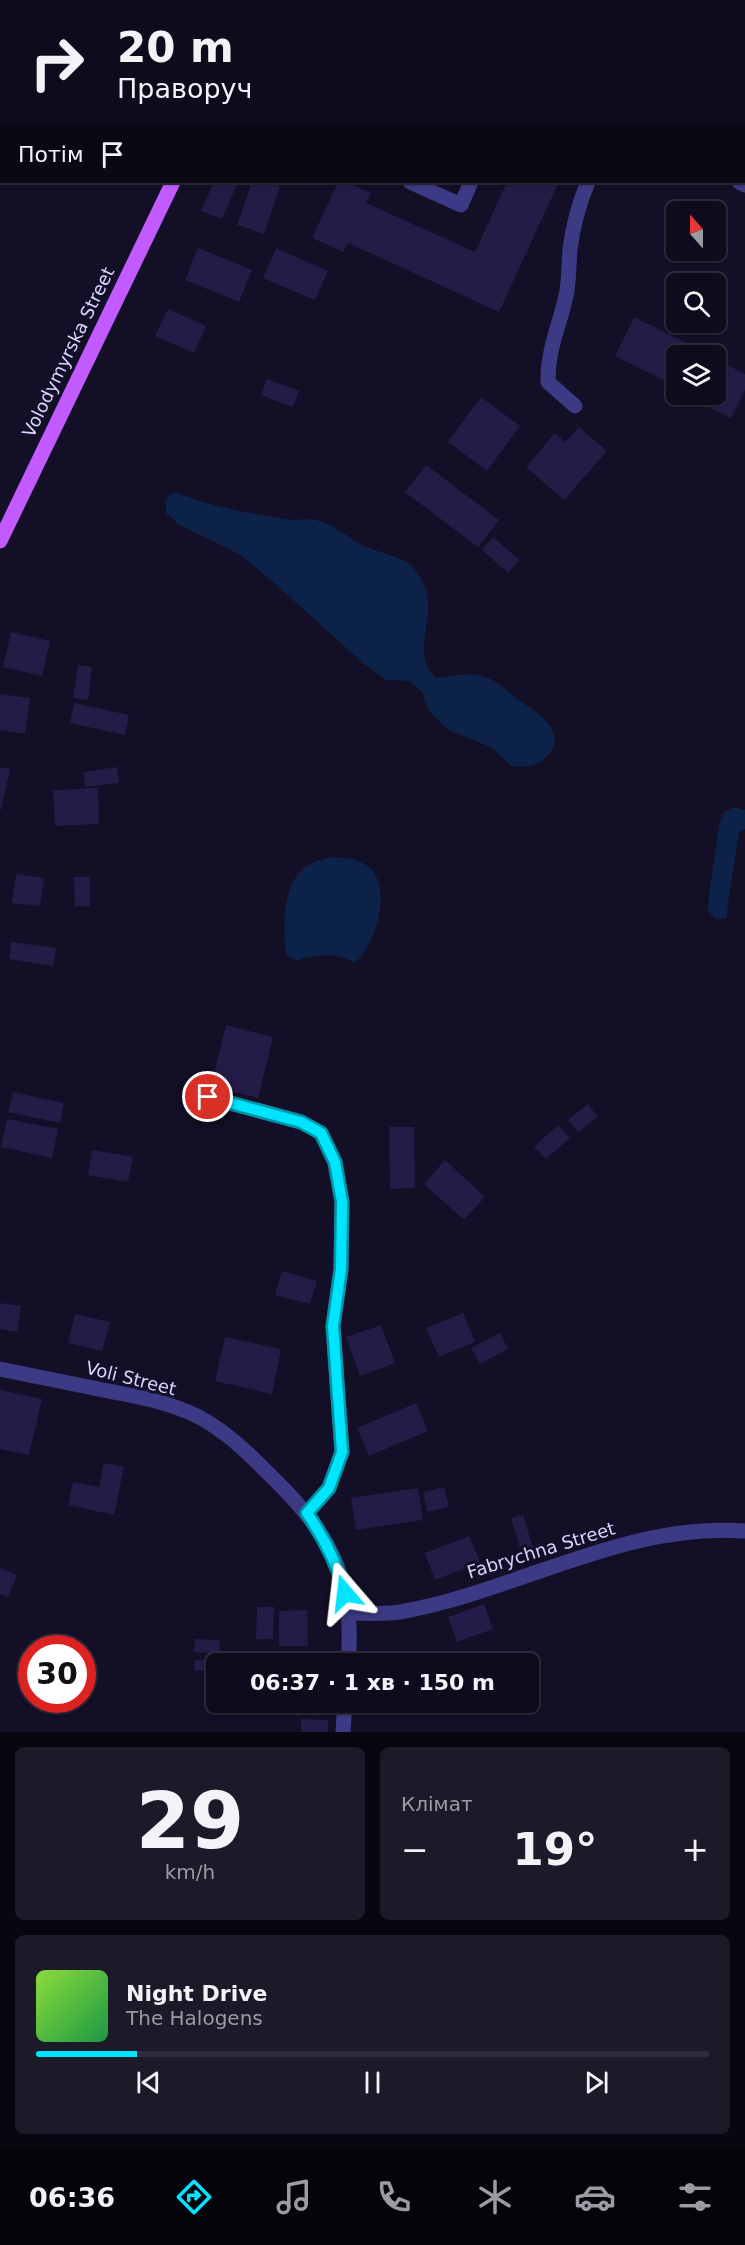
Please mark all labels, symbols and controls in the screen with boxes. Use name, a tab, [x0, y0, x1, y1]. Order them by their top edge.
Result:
text: 20 m	[117, 23, 234, 72]
icon: right	[18, 24, 96, 102]
text: Праворуч	[117, 73, 253, 104]
icon: arrive	[96, 138, 129, 171]
text: Потім	[18, 142, 84, 167]
north arrow	[666, 201, 726, 261]
map controls	[666, 201, 726, 405]
street label: Volodymyrska Street	[18, 264, 118, 440]
button: search	[666, 273, 726, 333]
button: layers	[666, 345, 726, 405]
pin	[182, 1071, 233, 1122]
icon: arrive	[191, 1080, 224, 1113]
street label: Voli Street	[84, 1357, 178, 1399]
street label: Fabrychna Street	[465, 1518, 617, 1582]
position arrow	[313, 1561, 377, 1625]
speed limit sign: 30	[18, 1635, 96, 1713]
text: 06:37 · 1 хв · 150 m	[250, 1670, 495, 1695]
text: 29	[136, 1776, 244, 1866]
text: Клімат	[401, 1792, 473, 1816]
text: 19°	[512, 1823, 598, 1876]
text: −	[401, 1830, 429, 1869]
text: +	[681, 1830, 709, 1869]
text: km/h	[165, 1860, 215, 1884]
text: Night Drive	[126, 1981, 267, 2006]
text: The Halogens	[126, 2006, 263, 2030]
icon: previous	[132, 2066, 165, 2099]
icon: pause	[356, 2066, 389, 2099]
icon: next	[580, 2066, 613, 2099]
icon: directions	[173, 2176, 215, 2218]
icon: music	[273, 2176, 315, 2218]
icon: phone	[373, 2176, 415, 2218]
icon: climate	[474, 2176, 516, 2218]
icon: car	[574, 2176, 616, 2218]
icon: filters	[674, 2176, 716, 2218]
text: 06:36	[29, 2182, 115, 2213]

